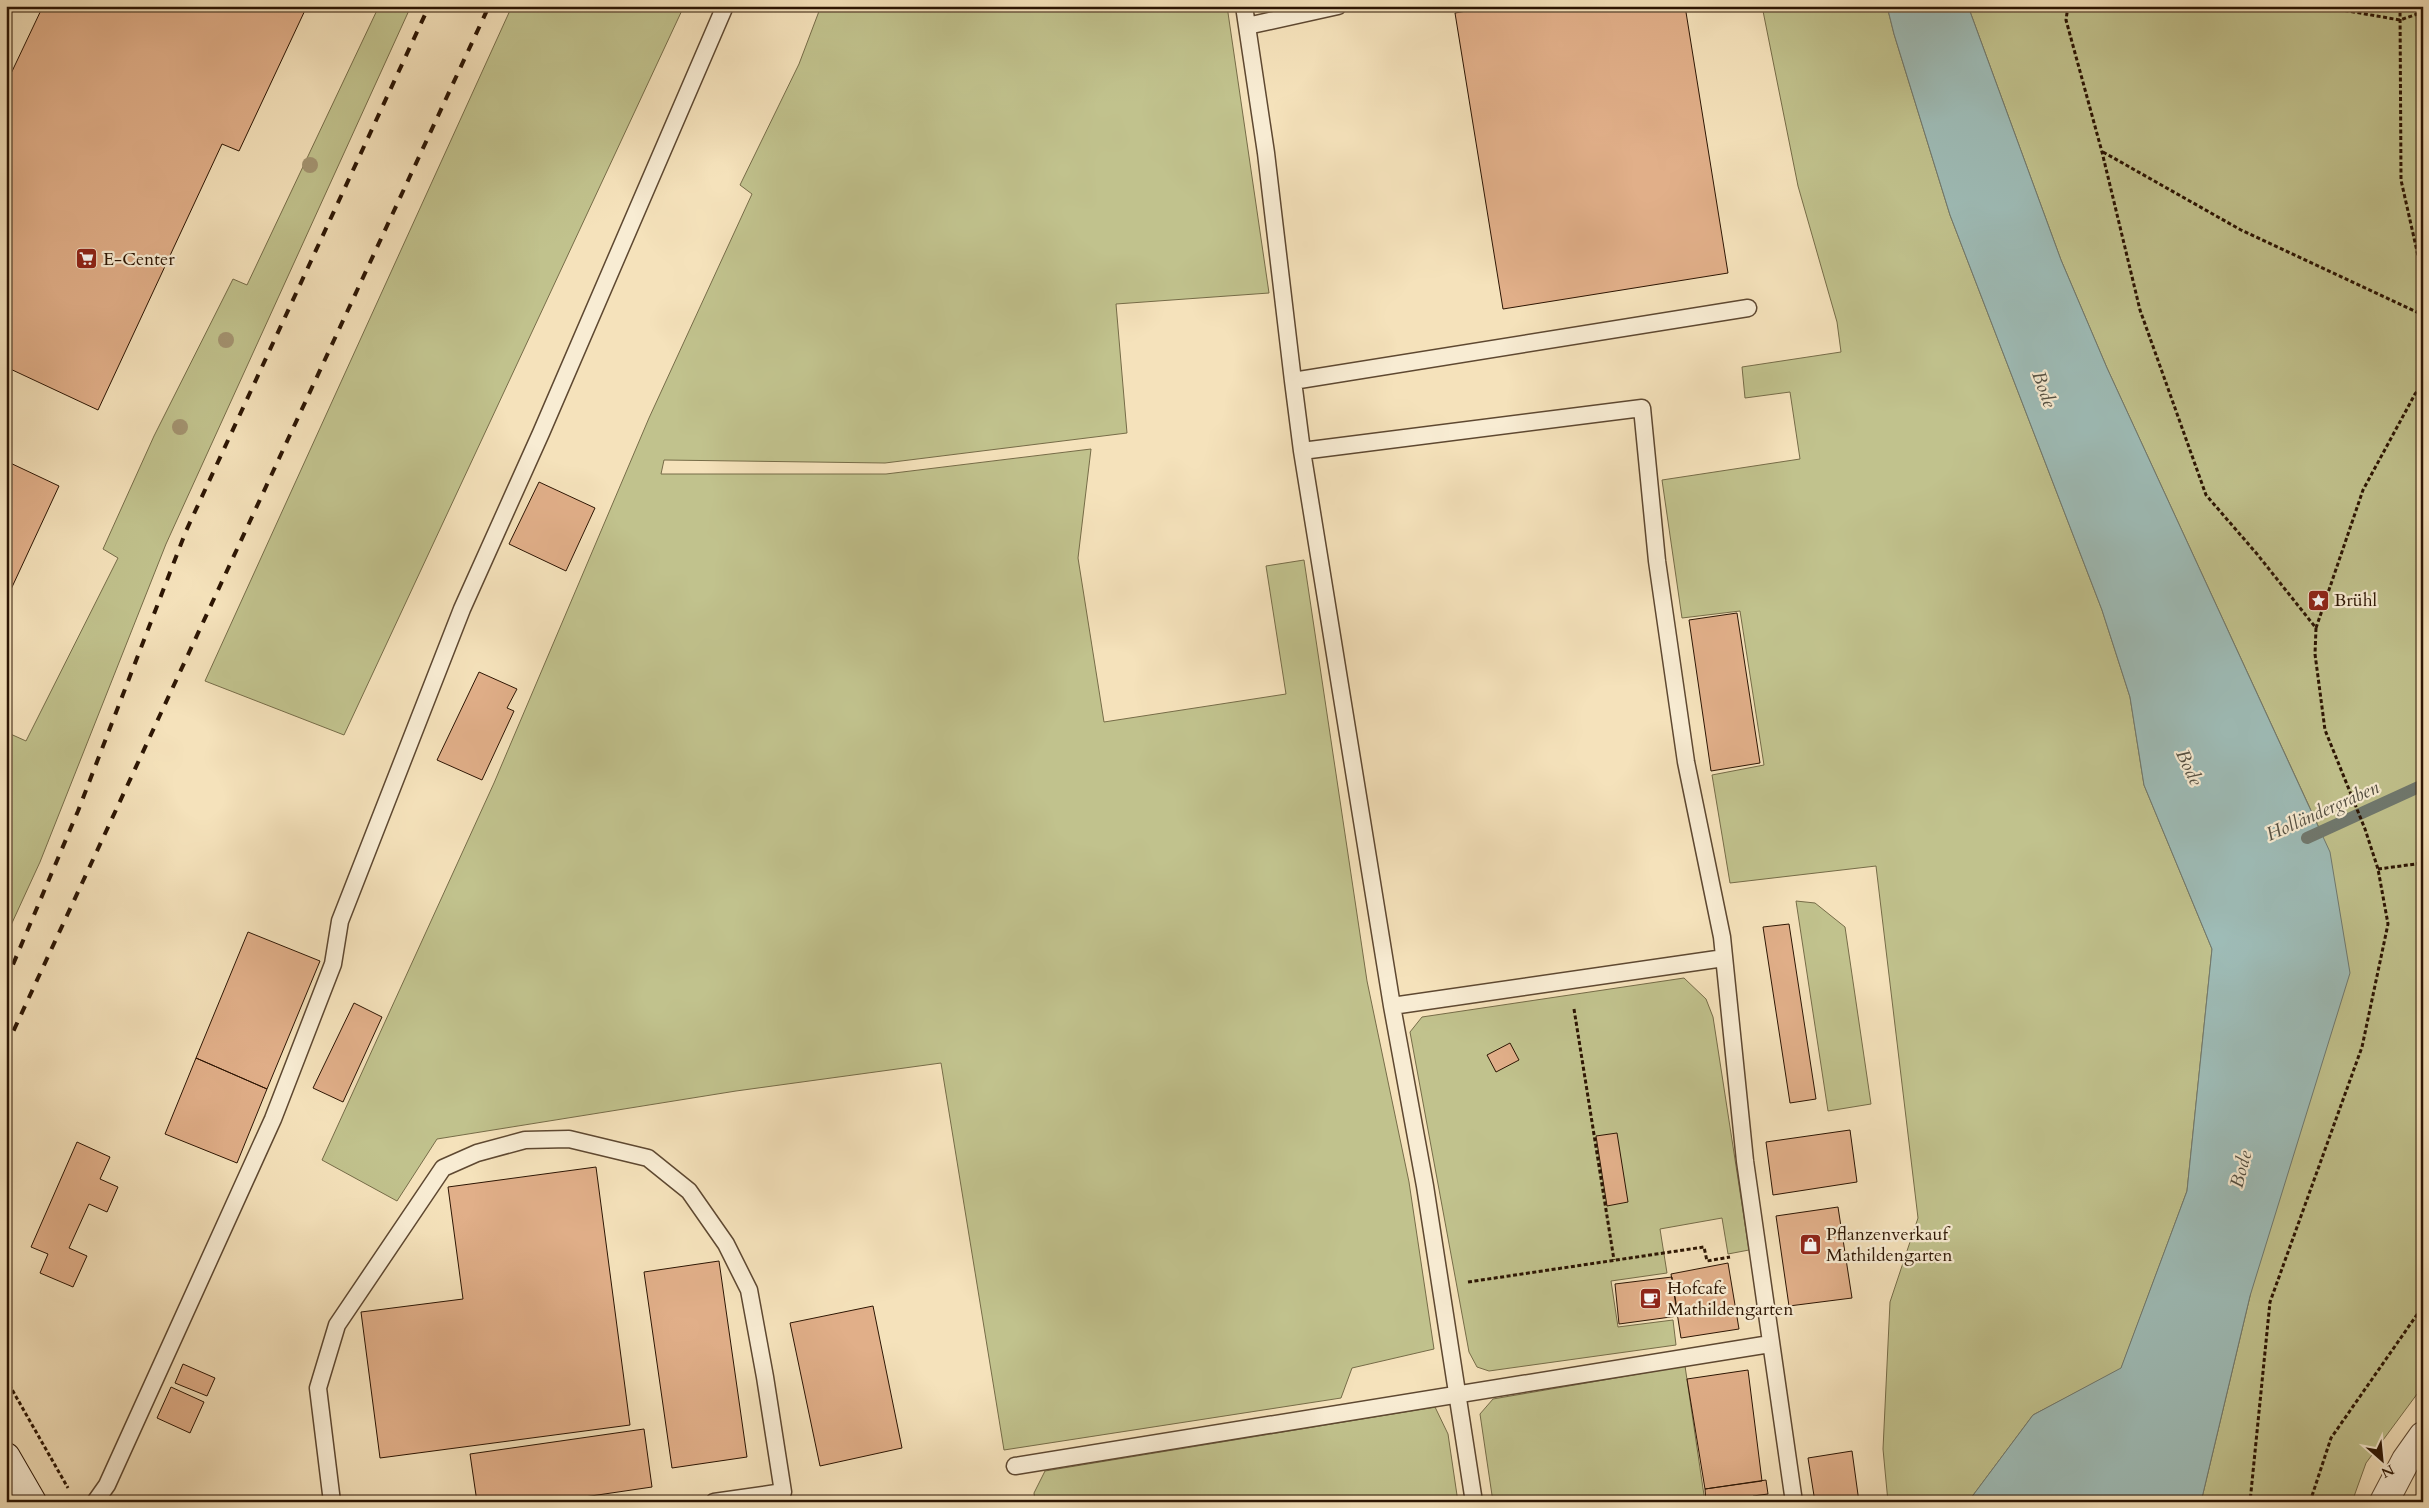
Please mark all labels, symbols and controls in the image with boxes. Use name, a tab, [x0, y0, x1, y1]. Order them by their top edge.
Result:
supermarket icon: E-Center	[75, 247, 99, 271]
place label: E-Center	[103, 247, 175, 272]
water label: Bode	[2025, 367, 2063, 412]
place icon: Brühl	[2306, 588, 2330, 612]
place label: Brühl	[2334, 588, 2378, 613]
water label: Bode	[2169, 745, 2209, 790]
water label: Holländergraben	[2262, 774, 2384, 847]
water label: Bode	[2224, 1147, 2259, 1191]
place label: Pflanzenverkauf Mathildengarten	[1826, 1222, 1953, 1268]
shop icon: Pflanzenverkauf Mathildengarten	[1798, 1232, 1822, 1256]
place label: Hofcafe Mathildengarten	[1667, 1276, 1794, 1322]
cafe icon: Hofcafe Mathildengarten	[1639, 1286, 1663, 1310]
north arrow	[2356, 1436, 2406, 1486]
text: N	[2378, 1460, 2397, 1482]

